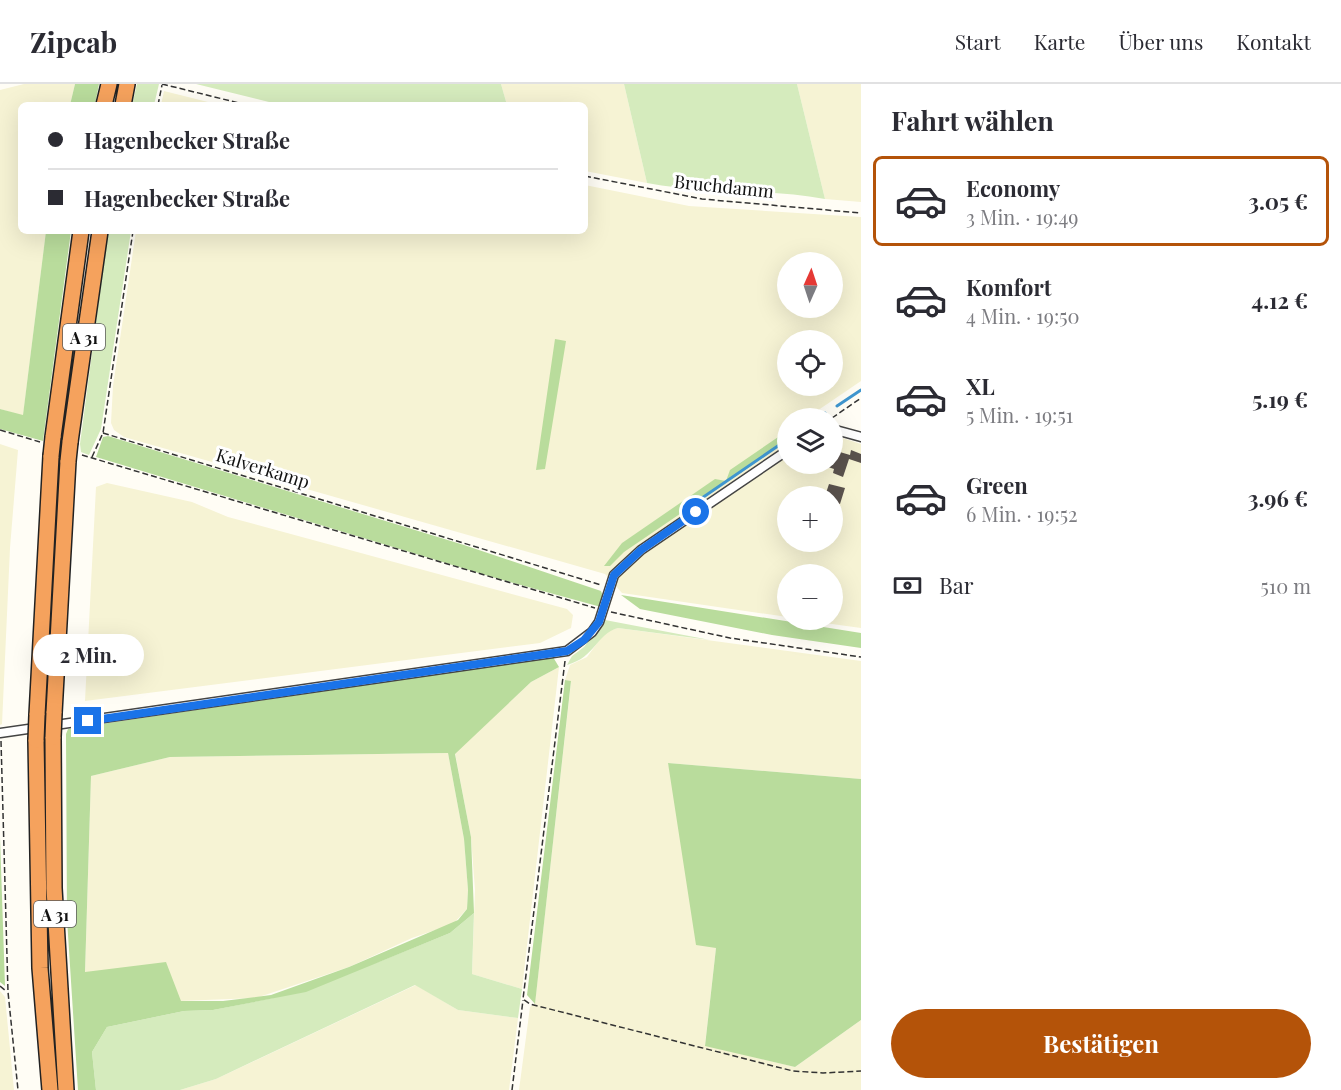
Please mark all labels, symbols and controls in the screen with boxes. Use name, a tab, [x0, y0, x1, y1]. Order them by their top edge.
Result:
text: Zipcab	[30, 23, 117, 60]
text: Start	[955, 27, 1001, 55]
text: Karte	[1034, 27, 1085, 55]
text: Über uns	[1118, 27, 1203, 55]
text: Kontakt	[1236, 27, 1311, 55]
text: Fahrt wählen	[891, 102, 1054, 138]
text: Hagenbecker Straße	[84, 125, 290, 155]
street label: Bruchdamm	[673, 169, 775, 203]
text: Economy	[966, 173, 1060, 203]
icon: car	[894, 174, 948, 228]
text: Hagenbecker Straße	[84, 183, 290, 213]
text: 3.05 €	[1248, 186, 1308, 216]
text: 3 Min. · 19:49	[966, 203, 1078, 230]
north arrow	[777, 252, 843, 318]
map controls	[777, 252, 843, 630]
text: Komfort	[966, 272, 1051, 302]
icon: car	[894, 273, 948, 327]
text: 4.12 €	[1252, 285, 1308, 315]
text: 4 Min. · 19:50	[966, 302, 1080, 329]
road number: A 31	[63, 324, 105, 350]
button: locate	[777, 330, 843, 396]
text: XL	[966, 371, 995, 401]
icon: car	[894, 372, 948, 426]
text: 5.19 €	[1252, 384, 1308, 414]
text: 5 Min. · 19:51	[966, 401, 1073, 428]
button: layers	[777, 408, 843, 474]
street label: Kalverkamp	[213, 442, 313, 494]
text: Green	[966, 470, 1028, 500]
icon: car	[894, 471, 948, 525]
text: 3.96 €	[1248, 483, 1308, 513]
button: +	[777, 486, 843, 552]
route start	[682, 498, 709, 525]
text: 6 Min. · 19:52	[966, 500, 1078, 527]
button: −	[777, 564, 843, 630]
icon: cash	[891, 569, 924, 602]
text: Bar	[939, 570, 973, 600]
text: 510 m	[1261, 572, 1311, 599]
callout: 2 Min.	[32, 634, 144, 676]
text: 2 Min.	[60, 641, 117, 668]
route end	[74, 707, 101, 734]
road number: A 31	[34, 901, 76, 927]
button: Bestätigen	[891, 1009, 1311, 1078]

